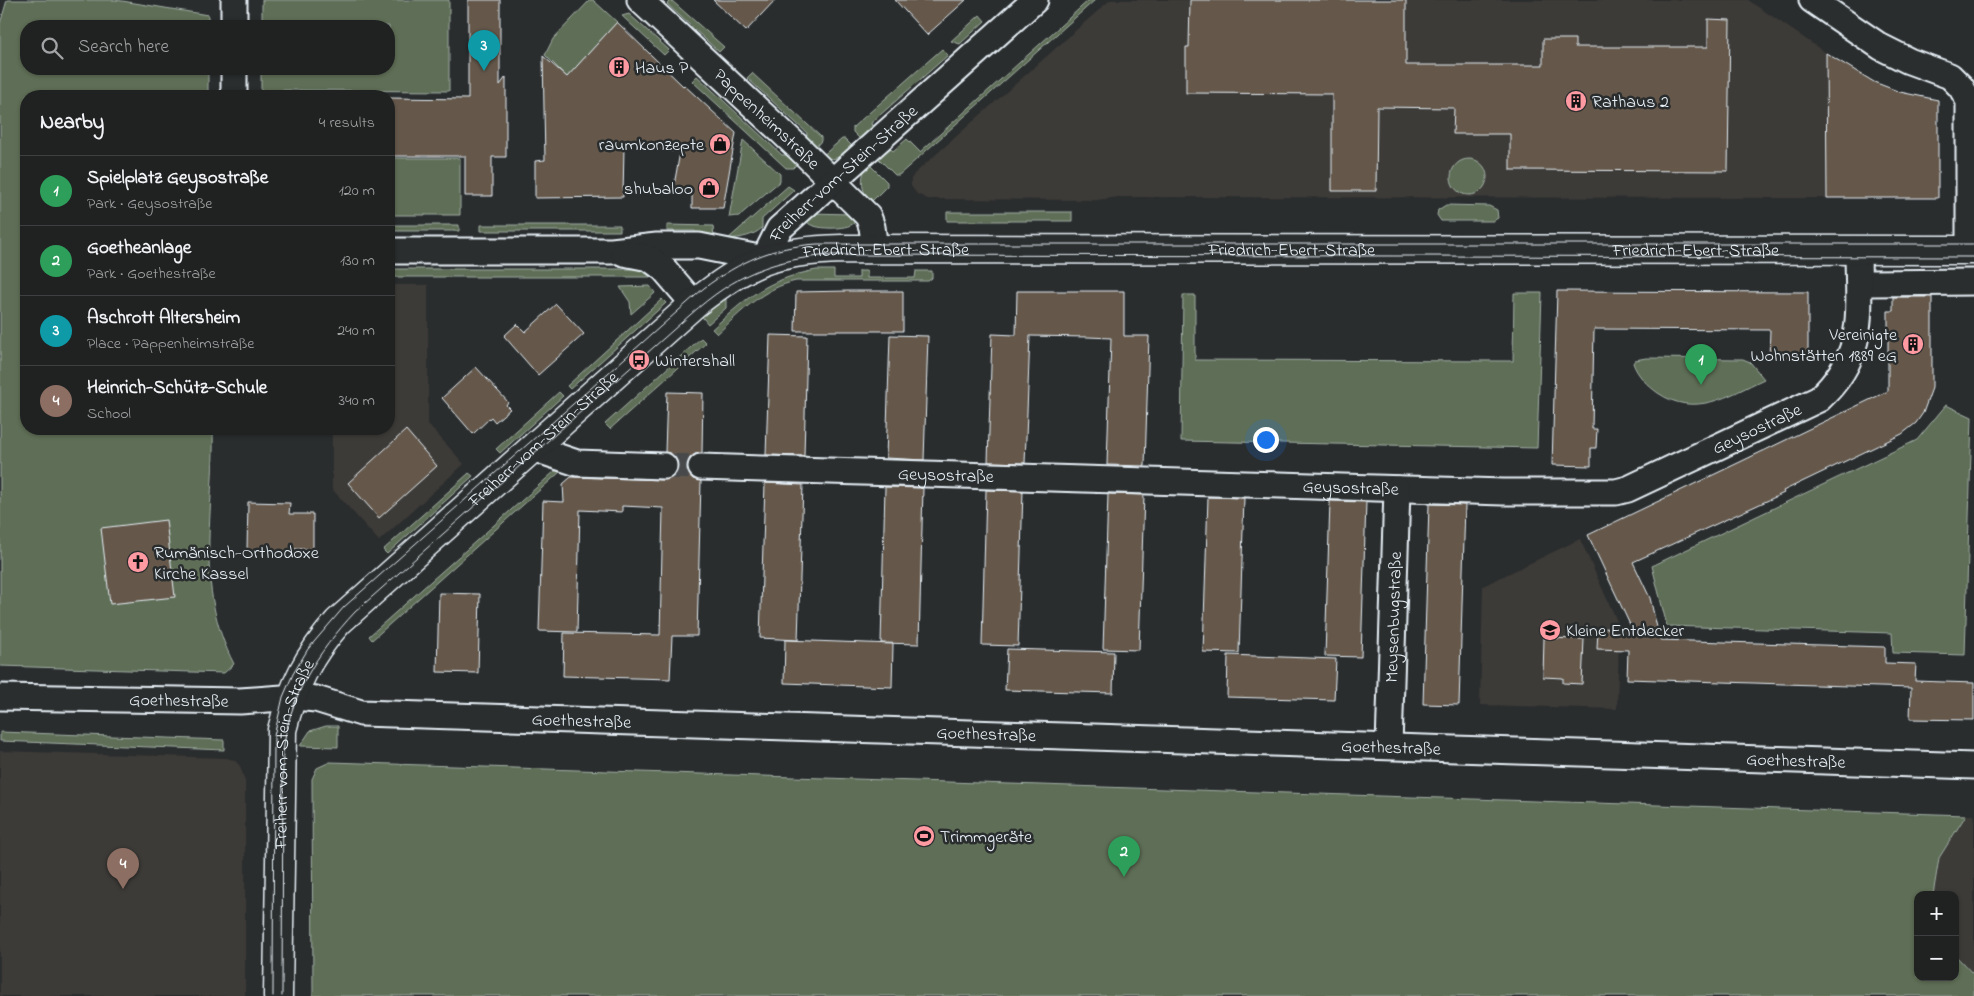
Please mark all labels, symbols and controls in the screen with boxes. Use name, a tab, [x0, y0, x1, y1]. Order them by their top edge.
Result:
search box	[20, 20, 395, 75]
pin: 3	[468, 30, 500, 71]
icon: search	[38, 34, 66, 62]
text: Search here	[78, 34, 169, 61]
building icon: Haus P	[607, 55, 631, 79]
place label: Haus P	[635, 56, 689, 82]
street label: Pappenheimstraße	[707, 64, 826, 177]
building icon: Rathaus 2	[1564, 89, 1588, 113]
place label: Rathaus 2	[1592, 90, 1669, 116]
street label: Freiherr-vom-Stein-Straße	[763, 99, 925, 247]
text: Nearby	[40, 108, 104, 138]
text: 4 results	[319, 111, 375, 135]
shop icon: raumkonzepte	[708, 132, 732, 156]
place label: raumkonzepte	[599, 133, 705, 159]
text: Spielplatz Geysostraße	[87, 165, 268, 192]
shop icon: shubaloo	[697, 176, 721, 200]
place label: shubaloo	[624, 177, 693, 203]
text: 1	[53, 179, 59, 203]
text: 120 m	[339, 179, 375, 203]
text: Park · Geysostraße	[87, 192, 213, 216]
text: Goetheanlage	[87, 235, 191, 262]
street label: Friedrich-Ebert-Straße	[800, 238, 970, 267]
street label: Friedrich-Ebert-Straße	[1207, 238, 1376, 264]
street label: Friedrich-Ebert-Straße	[1611, 239, 1780, 265]
text: 2	[52, 249, 60, 273]
text: 130 m	[340, 249, 375, 273]
text: Park · Goethestraße	[87, 262, 216, 286]
text: Aschrott Altersheim	[87, 305, 240, 332]
text: 3	[53, 319, 59, 343]
text: 240 m	[337, 319, 375, 343]
place label: Vereinigte Wohnstätten 1889 eG	[1750, 323, 1898, 370]
text: Place · Pappenheimstraße	[87, 332, 254, 356]
building icon: Vereinigte Wohnstätten 1889 eG	[1901, 332, 1925, 356]
pin: 1	[1685, 344, 1717, 385]
bus stop icon: Wintershall	[627, 348, 651, 372]
place label: Wintershall	[655, 349, 735, 375]
street label: Freiherr-vom-Stein-Straße	[463, 365, 626, 515]
text: Heinrich-Schütz-Schule	[87, 375, 267, 402]
text: 4	[53, 389, 59, 413]
text: 340 m	[338, 389, 375, 413]
street label: Geysostraße	[1709, 398, 1807, 462]
text: School	[87, 402, 131, 426]
your location	[1253, 427, 1279, 453]
street label: Geysostraße	[897, 462, 995, 491]
street label: Geysostraße	[1302, 475, 1400, 504]
place label: Rumänisch-Orthodoxe Kirche Kassel	[154, 541, 320, 588]
church icon: Rumänisch-Orthodoxe Kirche Kassel	[126, 550, 150, 574]
street label: Meysenbugstraße	[1380, 550, 1410, 683]
school or university icon: Kleine Entdecker	[1538, 618, 1562, 642]
place label: Kleine Entdecker	[1566, 619, 1684, 645]
street label: Freiherr-vom-Stein-Straße	[269, 654, 323, 850]
street label: Goethestraße	[129, 688, 230, 716]
street label: Goethestraße	[531, 708, 632, 737]
street label: Goethestraße	[936, 721, 1037, 750]
street label: Goethestraße	[1341, 734, 1442, 764]
street label: Goethestraße	[1746, 748, 1847, 777]
sports icon: Trimmgeräte	[912, 824, 936, 848]
place label: Trimmgeräte	[940, 825, 1033, 852]
pin: 2	[1108, 836, 1140, 877]
pin: 4	[107, 848, 139, 889]
map controls	[1914, 891, 1959, 981]
button: +	[1914, 891, 1959, 936]
button: −	[1914, 936, 1959, 981]

